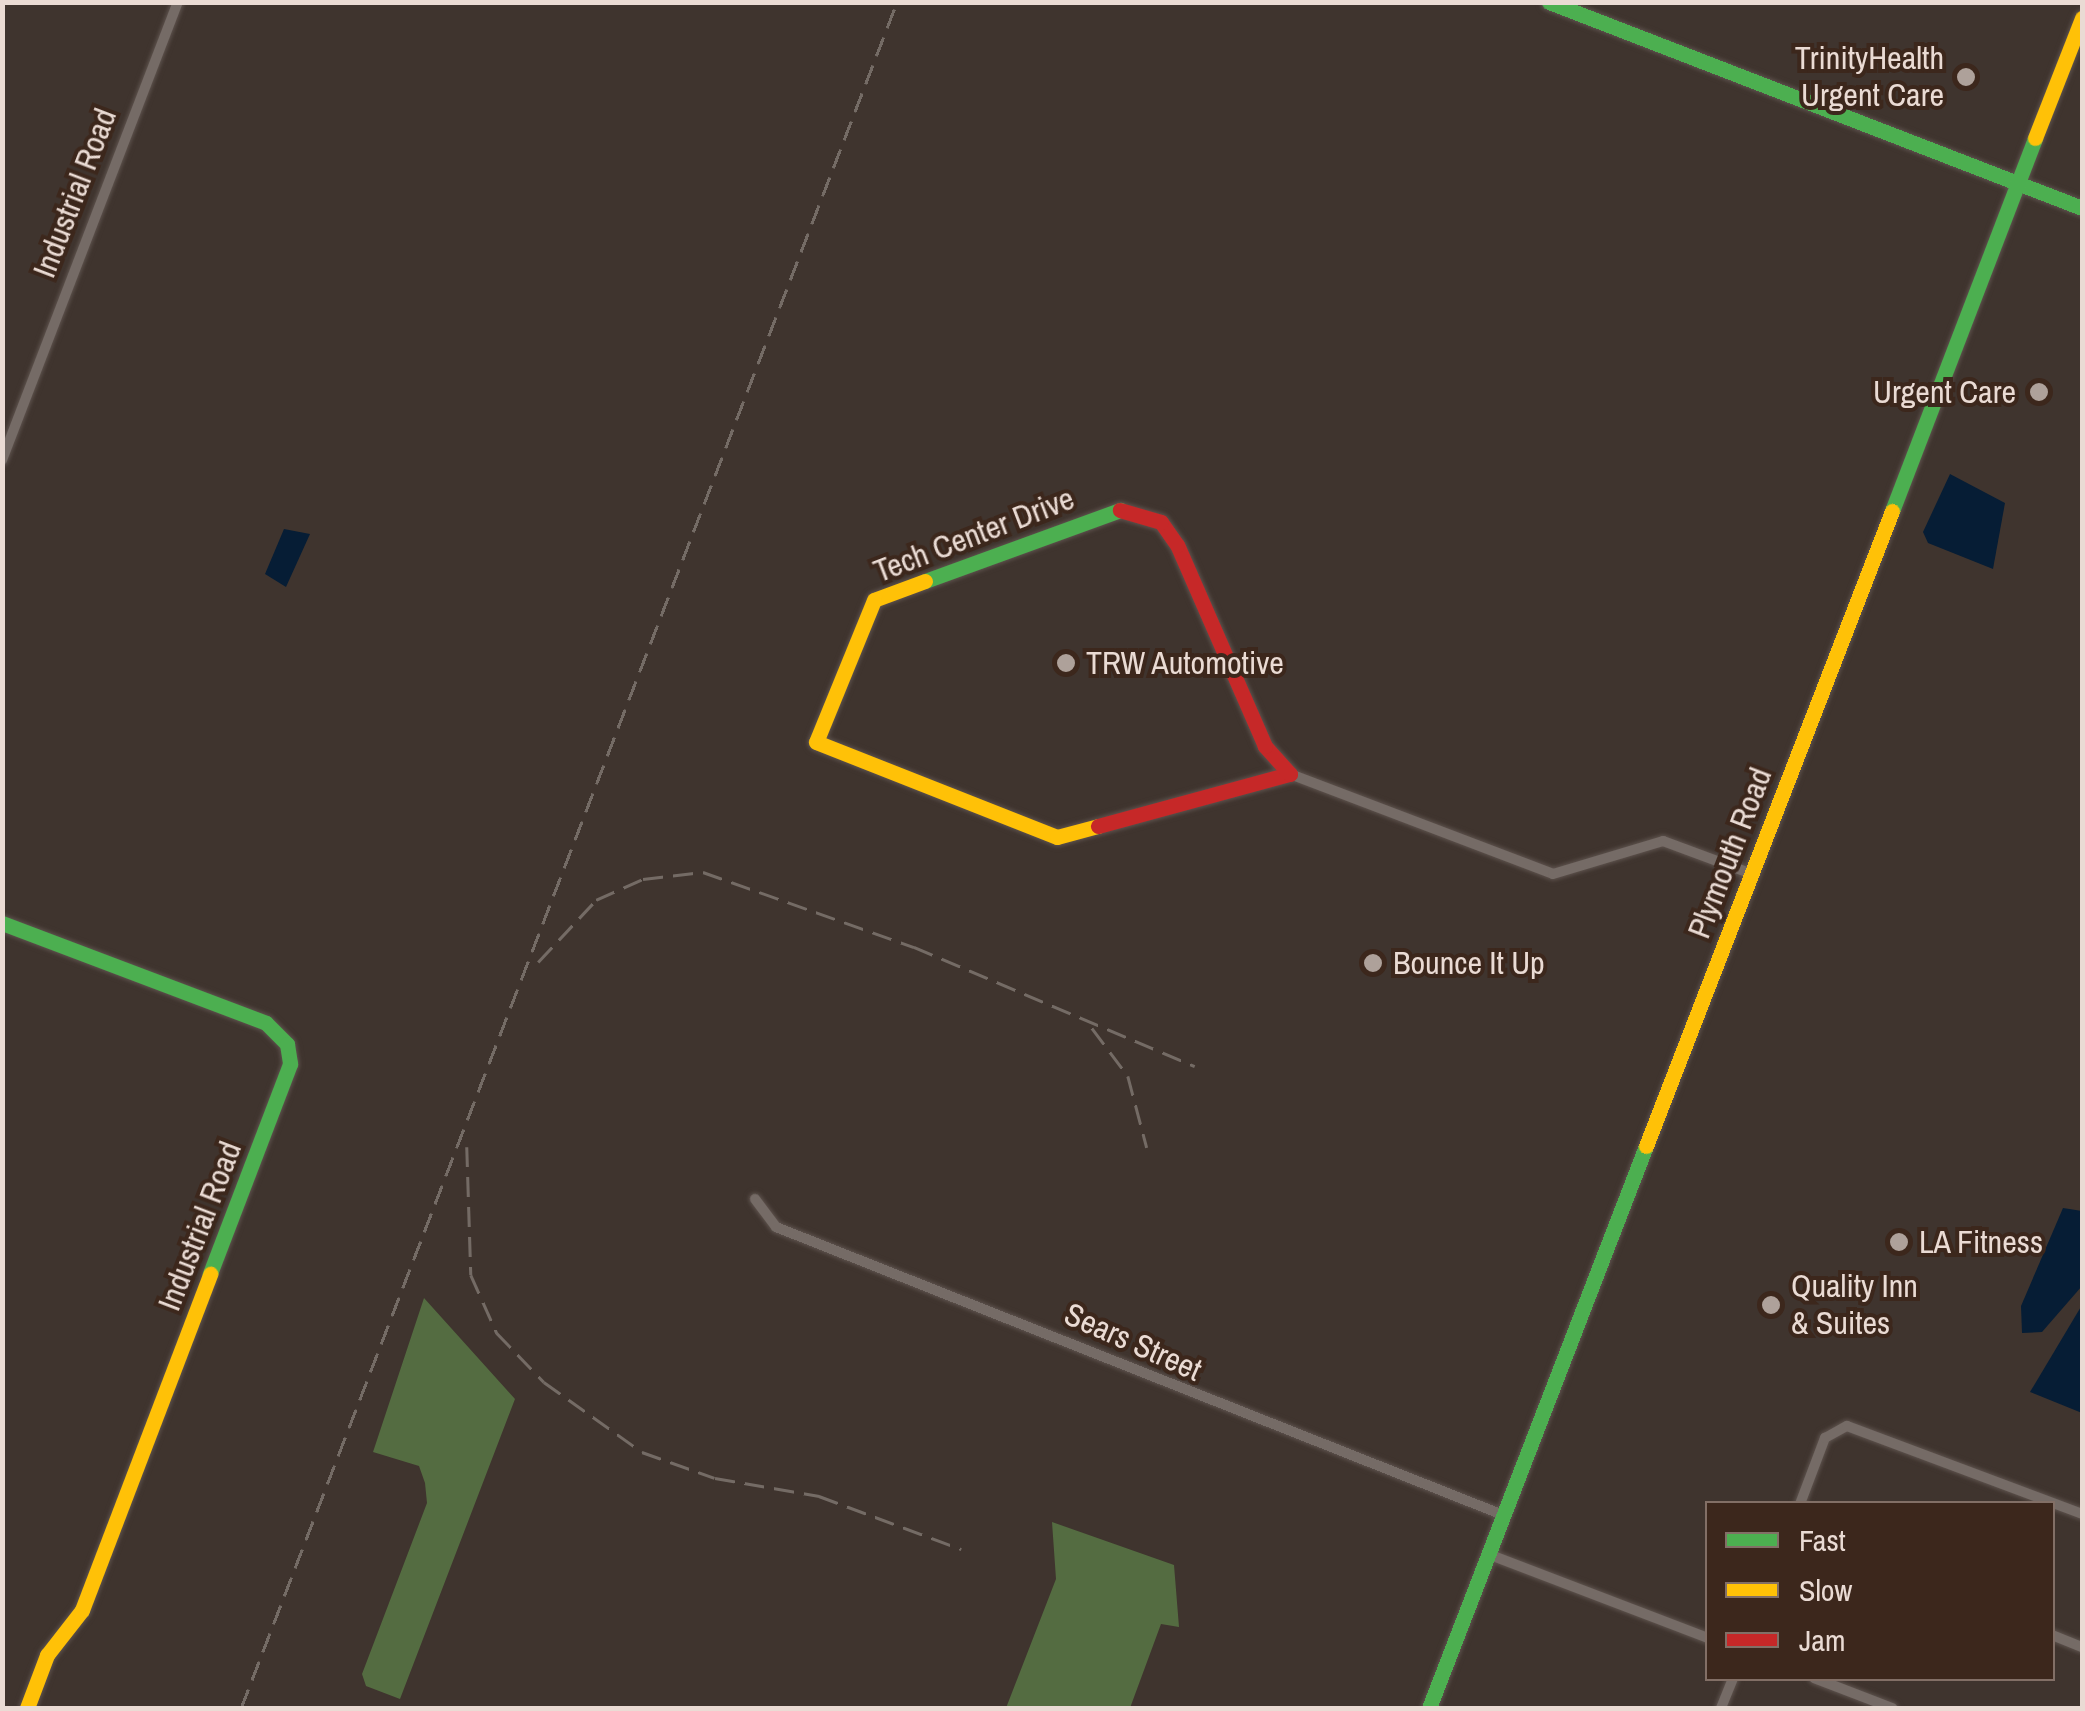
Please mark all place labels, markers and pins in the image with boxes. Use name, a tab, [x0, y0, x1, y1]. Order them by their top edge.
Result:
place label: TrinityHealth Urgent Care	[1795, 40, 1944, 115]
marker: TrinityHealth Urgent Care	[1953, 64, 1979, 90]
place label: Urgent Care	[1873, 373, 2016, 411]
marker: Urgent Care	[2026, 379, 2052, 405]
place label: TRW Automotive	[1086, 644, 1285, 682]
marker: TRW Automotive	[1055, 652, 1077, 674]
place label: Bounce It Up	[1393, 944, 1545, 982]
marker: Bounce It Up	[1362, 952, 1384, 974]
place label: LA Fitness	[1919, 1223, 2044, 1261]
marker: LA Fitness	[1888, 1231, 1910, 1253]
place label: Quality Inn & Suites	[1791, 1268, 1918, 1343]
marker: Quality Inn & Suites	[1760, 1294, 1782, 1316]

